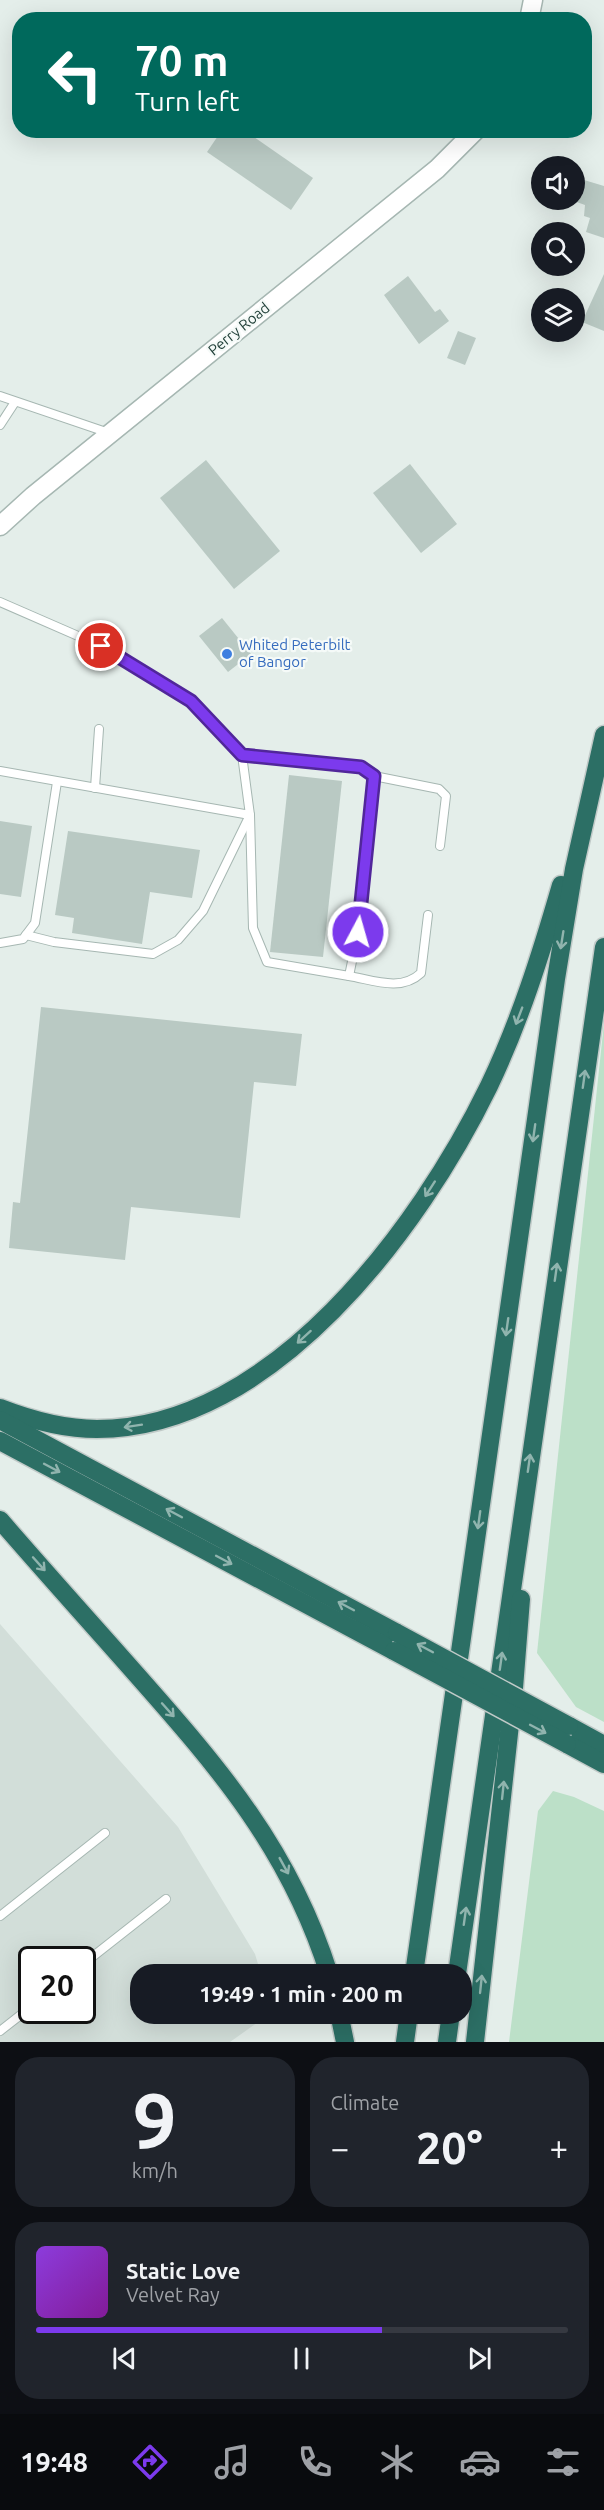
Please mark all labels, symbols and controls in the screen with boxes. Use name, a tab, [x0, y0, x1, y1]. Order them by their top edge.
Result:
icon: left	[36, 36, 114, 114]
text: 70 m	[135, 37, 229, 84]
text: Turn left	[135, 86, 239, 116]
map controls	[531, 156, 585, 342]
button: sound	[531, 156, 585, 210]
button: search	[531, 222, 585, 276]
button: layers	[531, 288, 585, 342]
street label: Perry Road	[205, 299, 273, 358]
pin	[75, 620, 126, 671]
icon: arrive	[84, 629, 117, 662]
place label: Whited Peterbilt of Bangor	[239, 636, 351, 670]
marker: Whited Peterbilt of Bangor	[220, 647, 234, 661]
position arrow	[326, 900, 390, 964]
one-way arrow	[556, 930, 567, 950]
one-way arrow	[513, 1006, 524, 1025]
one-way arrow	[579, 1069, 590, 1089]
one-way arrow	[528, 1123, 539, 1143]
one-way arrow	[423, 1180, 435, 1197]
one-way arrow	[551, 1262, 562, 1282]
one-way arrow	[501, 1316, 512, 1336]
one-way arrow	[296, 1330, 311, 1344]
one-way arrow	[124, 1421, 143, 1432]
one-way arrow	[524, 1454, 535, 1474]
one-way arrow	[42, 1463, 60, 1474]
one-way arrow	[165, 1507, 183, 1518]
one-way arrow	[474, 1509, 485, 1529]
one-way arrow	[214, 1555, 232, 1566]
one-way arrow	[32, 1556, 46, 1571]
one-way arrow	[337, 1599, 355, 1611]
one-way arrow	[417, 1642, 435, 1653]
one-way arrow	[496, 1651, 507, 1671]
one-way arrow	[161, 1702, 175, 1717]
one-way arrow	[529, 1724, 547, 1735]
one-way arrow	[498, 1781, 509, 1801]
one-way arrow	[279, 1857, 290, 1875]
one-way arrow	[460, 1907, 471, 1926]
speed limit sign: 20	[18, 1946, 96, 2024]
one-way arrow	[476, 1974, 487, 1994]
text: 19:49 · 1 min · 200 m	[199, 1981, 403, 2006]
text: 9	[133, 2076, 177, 2164]
text: Climate	[331, 2091, 399, 2114]
text: 20°	[416, 2122, 483, 2173]
text: −	[331, 2129, 349, 2166]
text: +	[549, 2129, 568, 2166]
text: km/h	[132, 2159, 178, 2182]
text: Static Love	[126, 2258, 241, 2283]
text: Velvet Ray	[126, 2283, 220, 2306]
icon: previous	[108, 2342, 141, 2375]
icon: pause	[285, 2342, 318, 2375]
icon: next	[463, 2342, 496, 2375]
icon: directions	[129, 2441, 171, 2483]
icon: music	[211, 2441, 253, 2483]
icon: phone	[294, 2441, 336, 2483]
icon: climate	[376, 2441, 418, 2483]
icon: car	[459, 2441, 501, 2483]
icon: filters	[542, 2441, 584, 2483]
text: 19:48	[20, 2447, 88, 2477]

